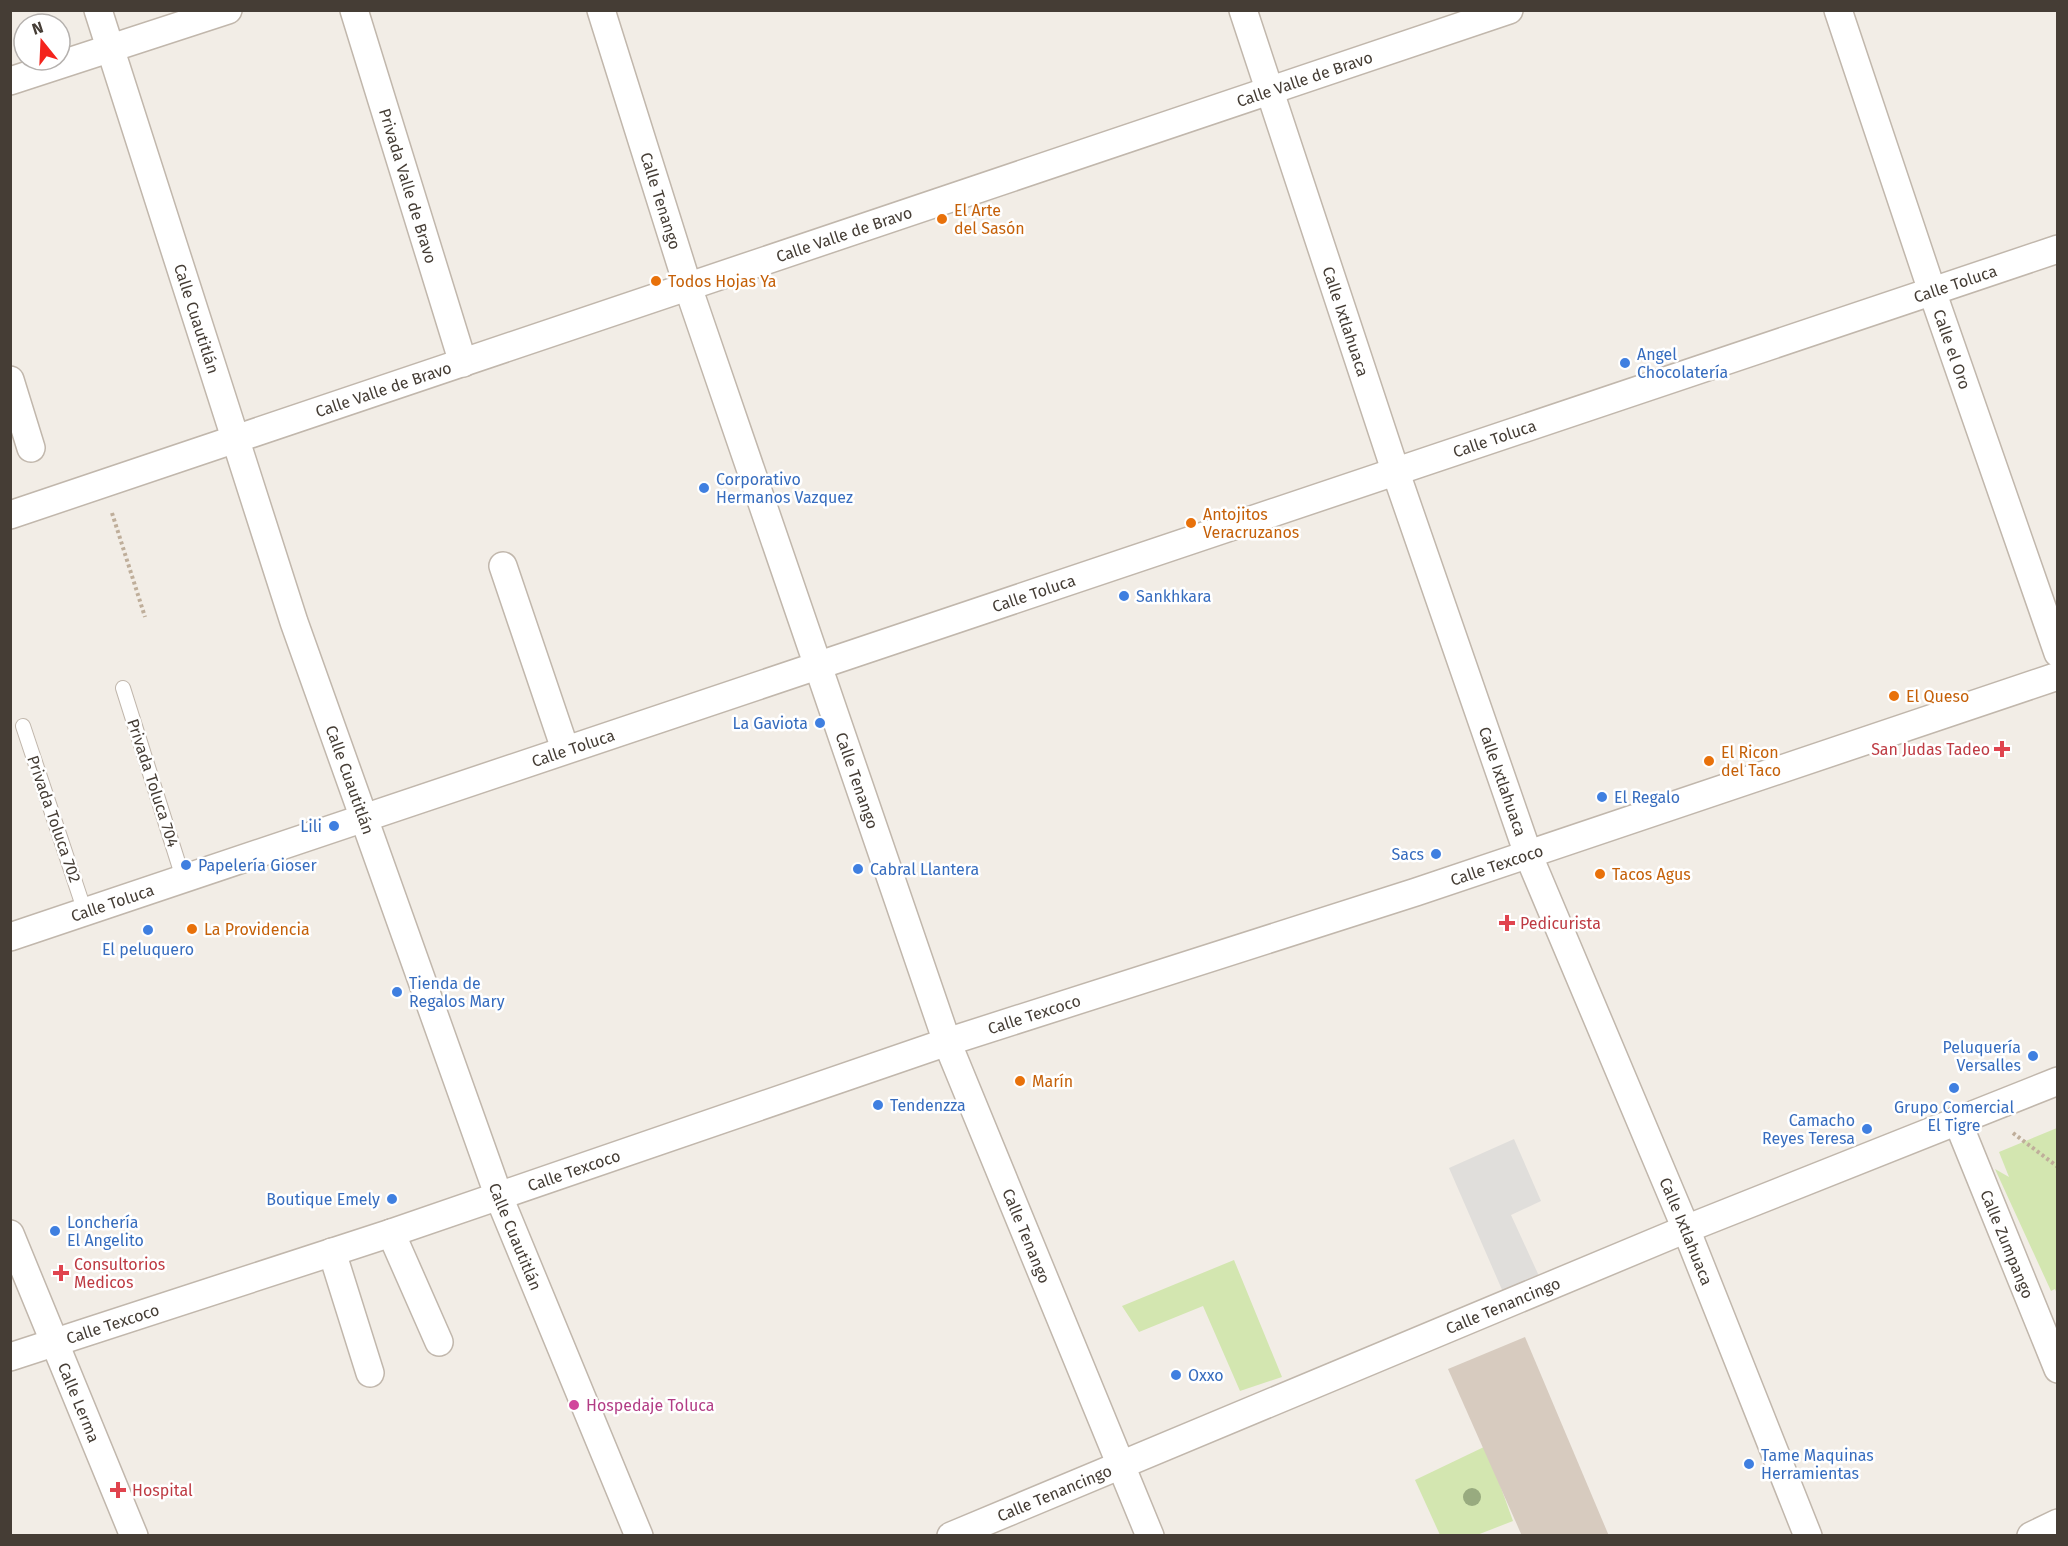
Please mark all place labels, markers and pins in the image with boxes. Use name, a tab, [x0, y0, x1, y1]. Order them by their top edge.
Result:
place label: El Arte del Sasón	[954, 201, 1025, 238]
marker: El Arte del Sasón	[935, 212, 949, 226]
place label: Todos Hojas Ya	[668, 272, 777, 291]
marker: Todos Hojas Ya	[649, 274, 663, 288]
place label: Angel Chocolatería	[1637, 345, 1728, 382]
marker: Angel Chocolatería	[1618, 356, 1632, 370]
place label: Corporativo Hermanos Vazquez	[716, 470, 853, 507]
marker: Corporativo Hermanos Vazquez	[697, 481, 711, 495]
place label: Antojitos Veracruzanos	[1203, 505, 1299, 542]
marker: Antojitos Veracruzanos	[1184, 516, 1198, 530]
place label: Sankhkara	[1136, 587, 1211, 606]
marker: Sankhkara	[1117, 589, 1131, 603]
place label: El Queso	[1906, 687, 1969, 706]
marker: El Queso	[1887, 689, 1901, 703]
place label: La Gaviota	[733, 714, 808, 733]
marker: La Gaviota	[813, 716, 827, 730]
place label: San Judas Tadeo	[1871, 740, 1990, 759]
marker: San Judas Tadeo	[1995, 742, 2009, 756]
place label: El Ricon del Taco	[1721, 743, 1781, 780]
marker: El Ricon del Taco	[1702, 754, 1716, 768]
place label: El Regalo	[1614, 788, 1680, 807]
marker: El Regalo	[1595, 790, 1609, 804]
place label: Lili	[300, 817, 322, 836]
marker: Lili	[327, 819, 341, 833]
place label: Sacs	[1391, 845, 1424, 864]
marker: Sacs	[1429, 847, 1443, 861]
place label: Papelería Gioser	[198, 856, 317, 875]
marker: Papelería Gioser	[179, 858, 193, 872]
place label: Cabral Llantera	[870, 860, 979, 879]
marker: Cabral Llantera	[851, 862, 865, 876]
place label: Tacos Agus	[1612, 865, 1691, 884]
marker: Tacos Agus	[1593, 867, 1607, 881]
marker: Pedicurista	[1498, 914, 1516, 932]
place label: Pedicurista	[1520, 914, 1601, 933]
place label: La Providencia	[204, 920, 310, 939]
marker: La Providencia	[185, 922, 199, 936]
marker: El peluquero	[141, 923, 155, 937]
place label: El peluquero	[102, 940, 194, 959]
place label: Tienda de Regalos Mary	[409, 974, 505, 1011]
marker: Tienda de Regalos Mary	[390, 985, 404, 999]
place label: Peluquería Versalles	[1942, 1038, 2021, 1075]
marker: Peluquería Versalles	[2026, 1049, 2040, 1063]
place label: Marín	[1032, 1072, 1073, 1091]
marker: Marín	[1013, 1074, 1027, 1088]
marker: Grupo Comercial El Tigre	[1947, 1081, 1961, 1095]
place label: Tendenzza	[890, 1096, 966, 1115]
marker: Tendenzza	[871, 1098, 885, 1112]
place label: Grupo Comercial El Tigre	[1894, 1098, 2014, 1135]
place label: Camacho Reyes Teresa	[1762, 1111, 1855, 1148]
marker: Camacho Reyes Teresa	[1860, 1122, 1874, 1136]
place label: Boutique Emely	[266, 1190, 380, 1209]
marker: Boutique Emely	[385, 1192, 399, 1206]
place label: Lonchería El Angelito	[67, 1213, 144, 1250]
marker: Lonchería El Angelito	[48, 1224, 62, 1238]
place label: Consultorios Medicos	[74, 1255, 165, 1292]
marker: Consultorios Medicos	[52, 1264, 70, 1282]
place label: Oxxo	[1188, 1366, 1224, 1385]
marker: Oxxo	[1169, 1368, 1183, 1382]
place label: Hospedaje Toluca	[586, 1396, 714, 1415]
marker: Hospedaje Toluca	[567, 1398, 581, 1412]
place label: Tame Maquinas Herramientas	[1761, 1446, 1874, 1483]
marker: Tame Maquinas Herramientas	[1742, 1457, 1756, 1471]
marker: Hospital	[109, 1481, 127, 1499]
place label: Hospital	[132, 1481, 193, 1500]

